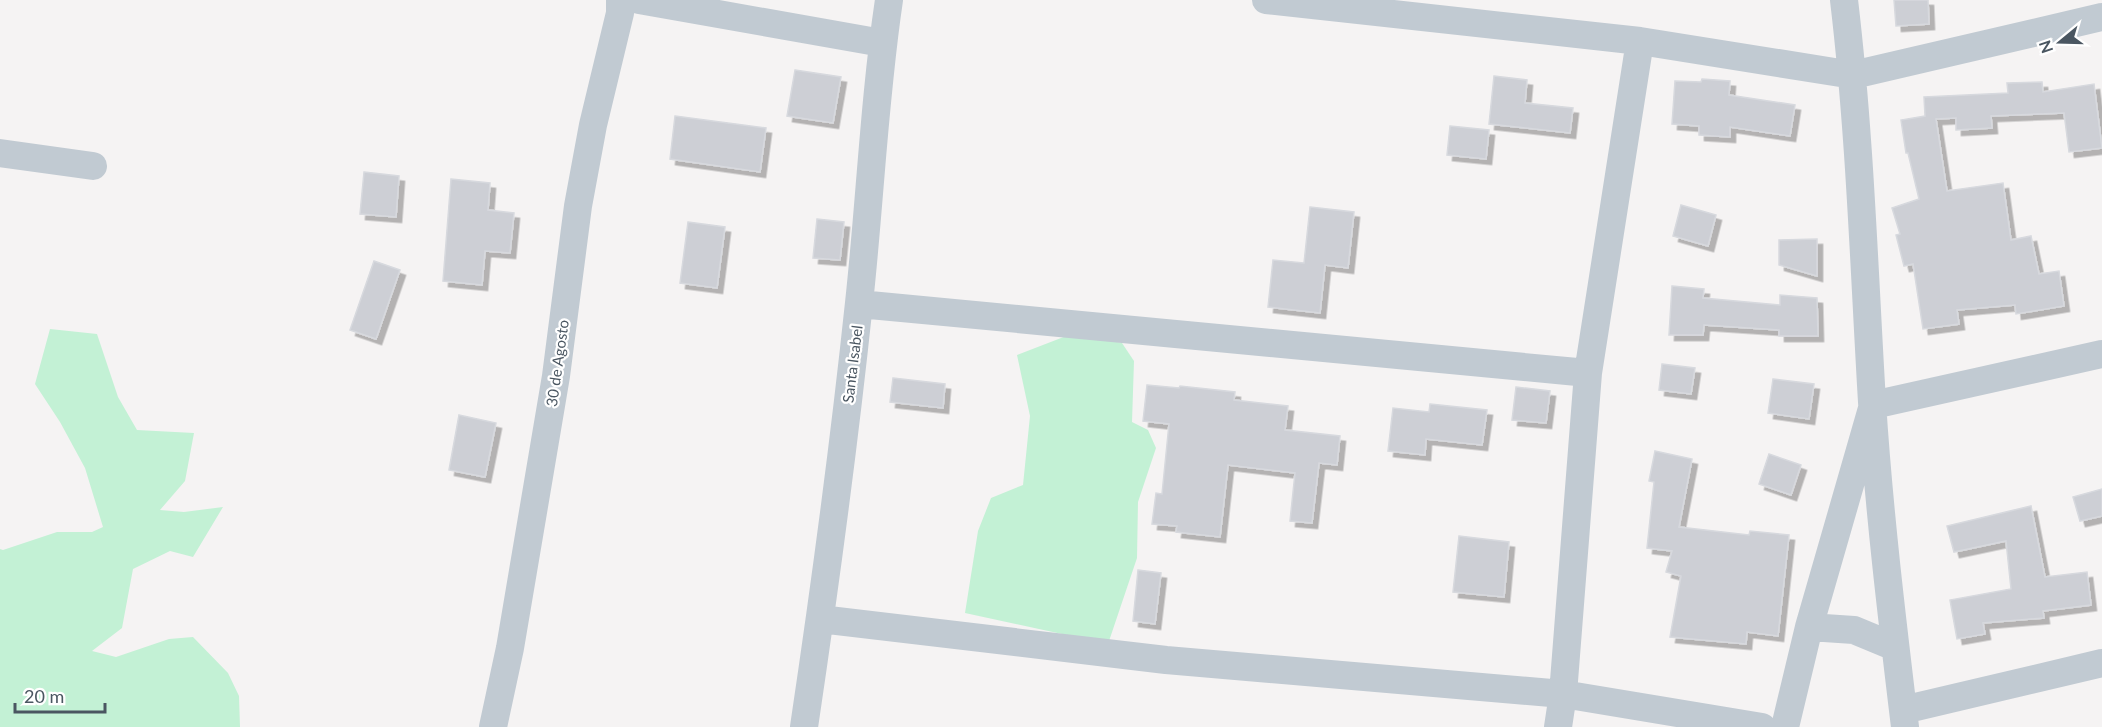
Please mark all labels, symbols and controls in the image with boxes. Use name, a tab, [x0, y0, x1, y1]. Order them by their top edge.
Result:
north arrow	[2030, 12, 2090, 72]
text: N	[2034, 38, 2056, 56]
street label: 30 de Agosto	[542, 318, 572, 408]
street label: Santa Isabel	[838, 324, 866, 404]
scale bar	[15, 676, 105, 714]
text: 20 m	[24, 685, 64, 707]

